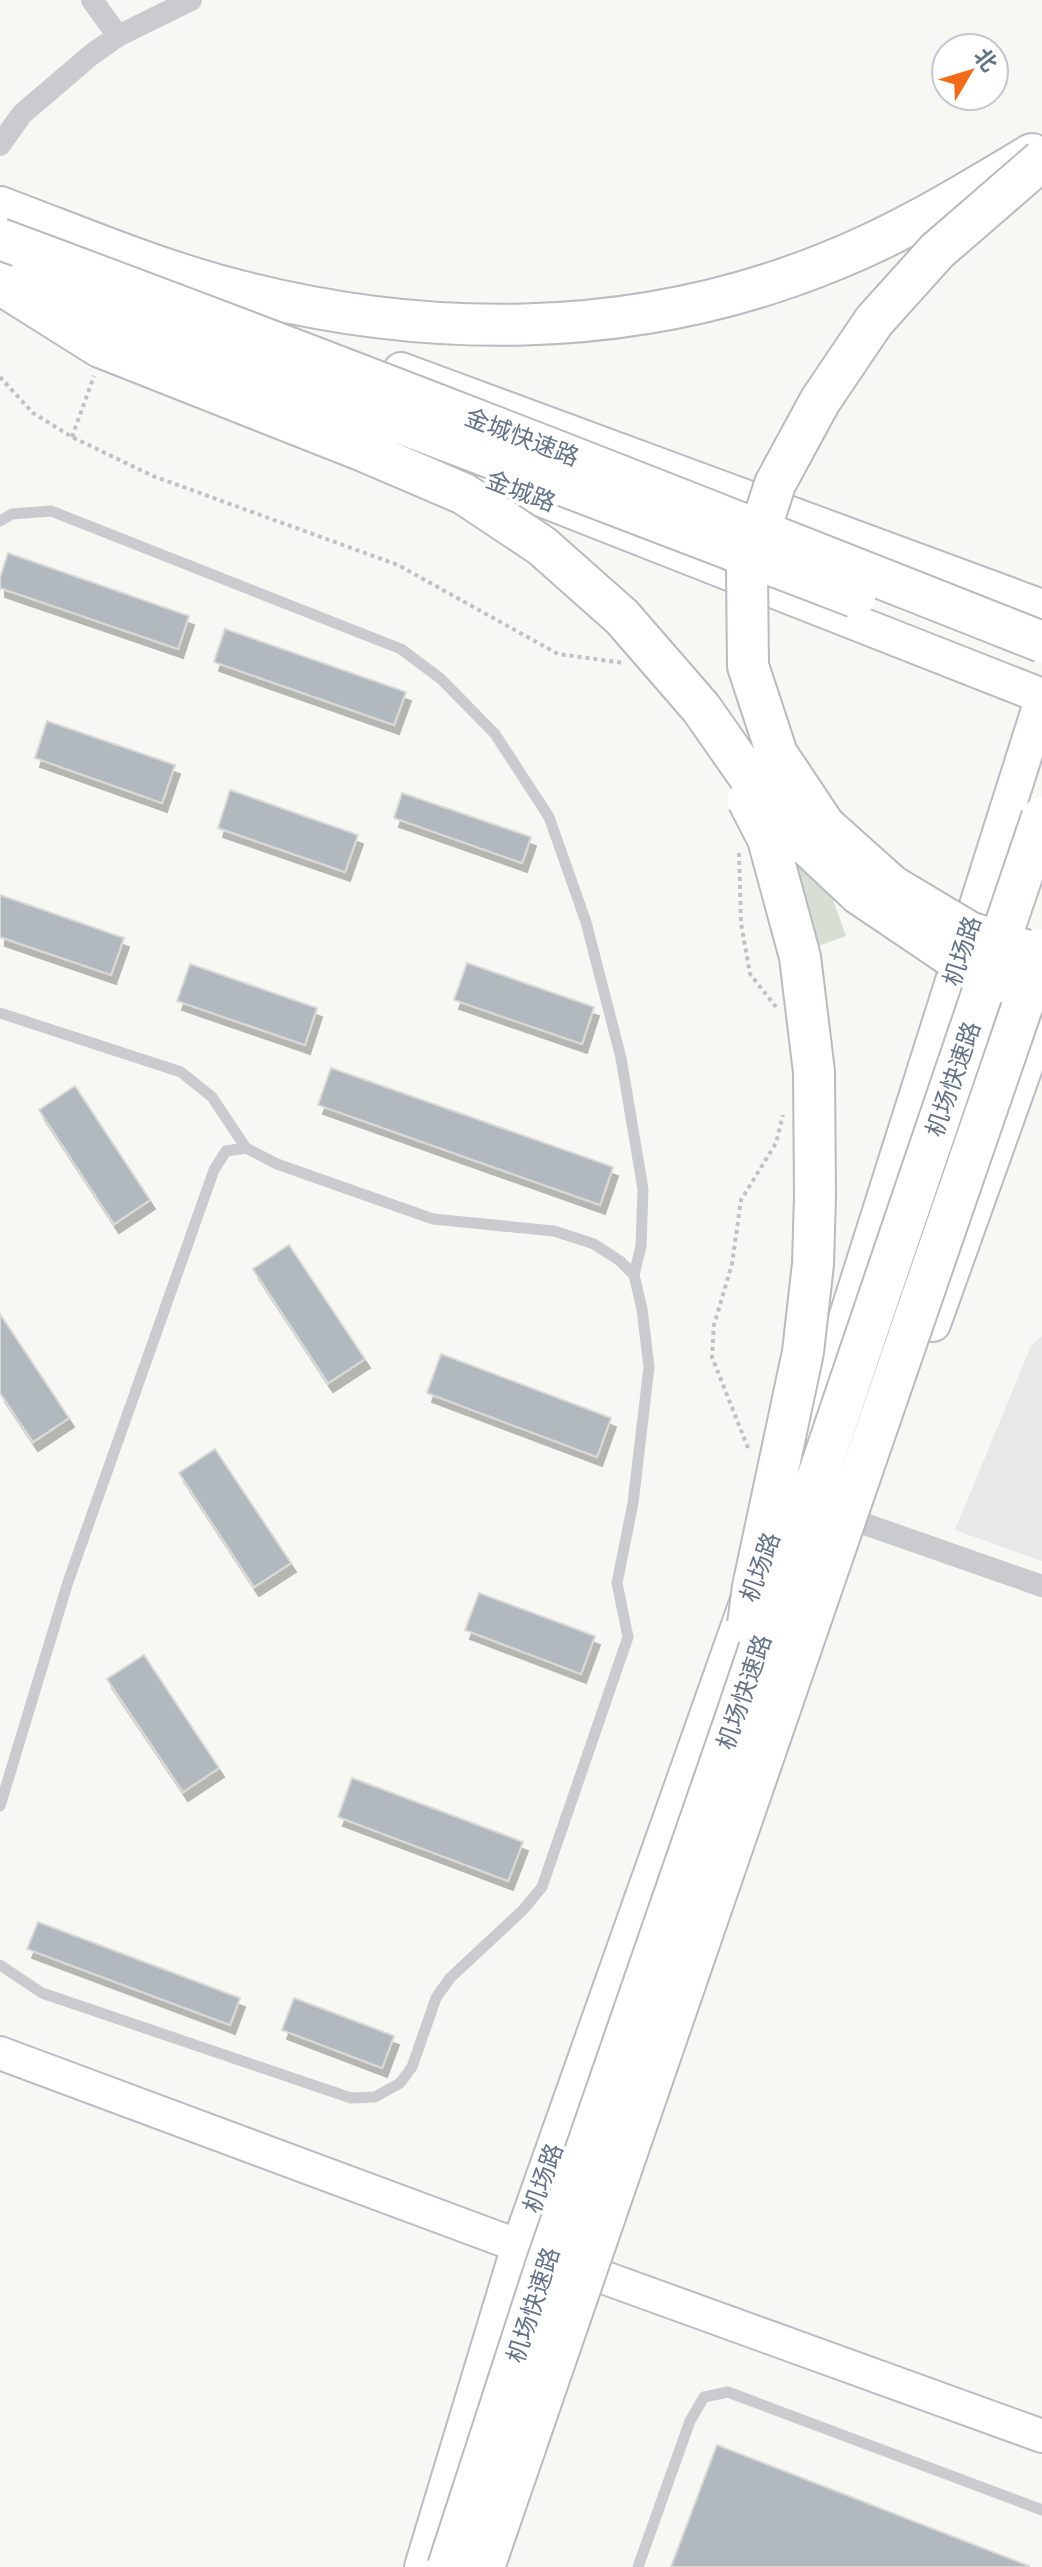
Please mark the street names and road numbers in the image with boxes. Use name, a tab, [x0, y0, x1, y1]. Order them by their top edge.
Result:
street label: 金城快速路	[461, 402, 583, 472]
street label: 金城路	[482, 465, 560, 517]
street label: 机场路	[937, 912, 987, 990]
street label: 机场快速路	[920, 1018, 986, 1140]
street label: 机场路	[734, 1528, 786, 1606]
street label: 机场快速路	[711, 1631, 777, 1753]
street label: 机场路	[517, 2139, 569, 2217]
street label: 机场快速路	[501, 2243, 565, 2367]

